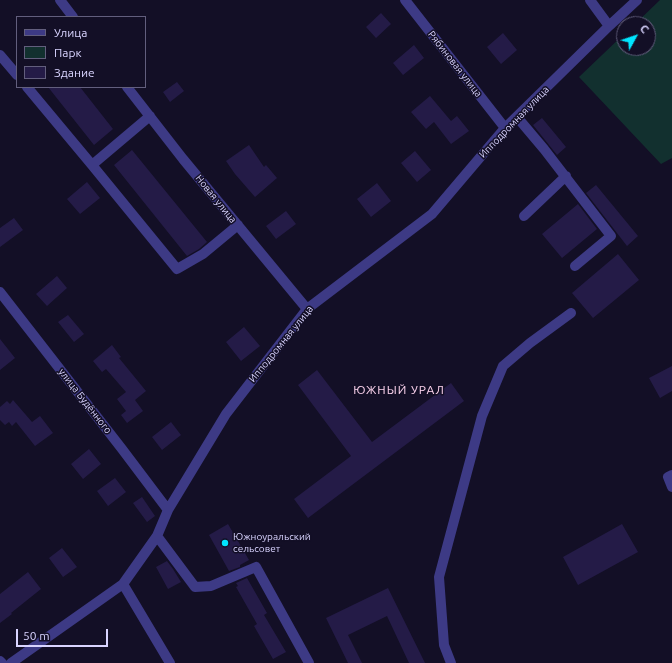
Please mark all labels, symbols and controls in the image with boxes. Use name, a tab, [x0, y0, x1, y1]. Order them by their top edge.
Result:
legend	[16, 16, 146, 88]
north arrow	[616, 16, 656, 56]
text: С	[638, 22, 651, 35]
text: Улица	[54, 26, 87, 39]
street label: Рябиновая улица	[425, 29, 485, 99]
text: Парк	[54, 46, 82, 59]
text: Здание	[54, 66, 95, 79]
street label: Ипподромная улица	[477, 84, 551, 160]
street label: Новая улица	[193, 172, 239, 226]
street label: Ипподромная улица	[246, 303, 316, 385]
street label: улица Будённого	[56, 366, 114, 436]
district label: ЮЖНЫЙ УРАЛ	[353, 383, 445, 397]
place label: Южноуральский сельсовет	[233, 531, 311, 554]
marker: Южноуральский сельсовет	[220, 538, 230, 548]
scale bar	[18, 621, 110, 647]
text: 50 m	[23, 629, 50, 642]

